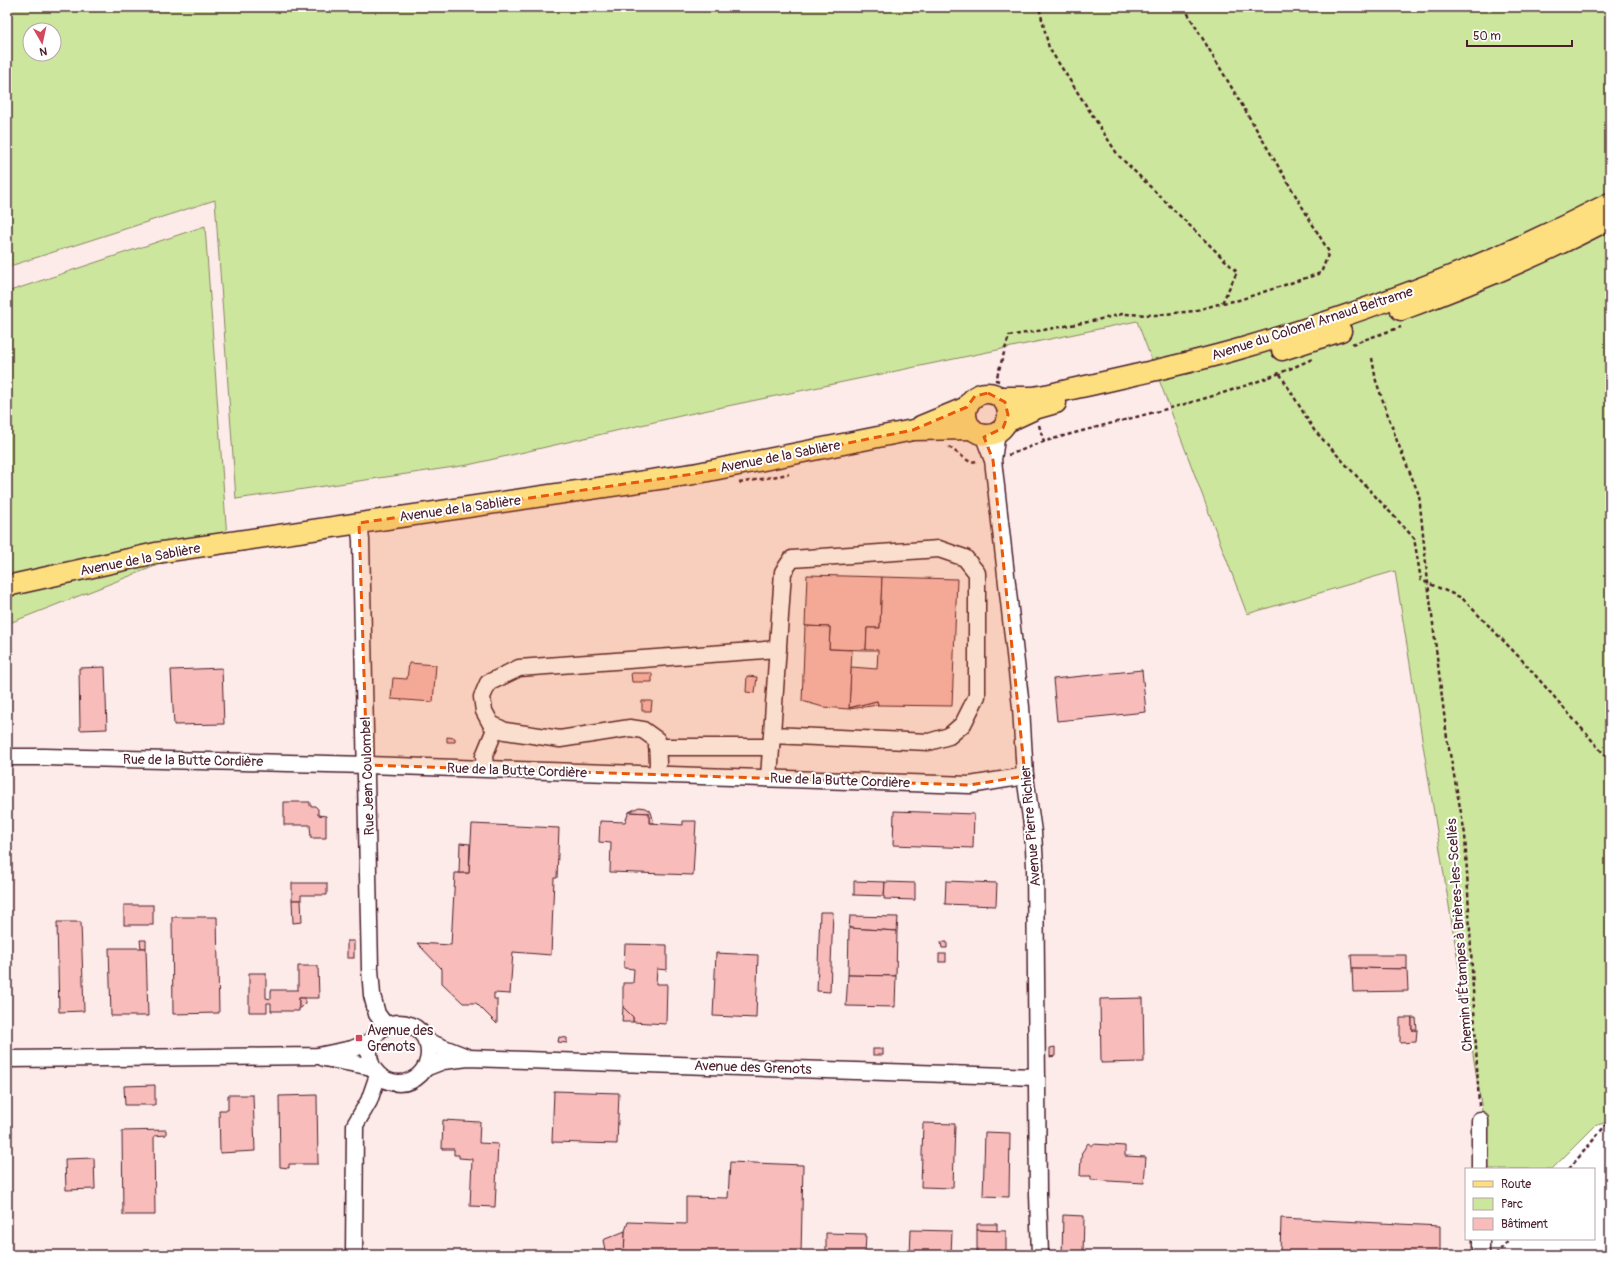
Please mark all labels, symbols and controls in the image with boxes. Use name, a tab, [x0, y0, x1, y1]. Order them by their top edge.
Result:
north arrow	[22, 22, 62, 62]
scale bar	[1467, 22, 1572, 48]
text: 50 m	[1473, 29, 1501, 44]
text: N	[38, 44, 48, 58]
street label: Avenue du Colonel Arnaud Beltrame	[1209, 283, 1415, 364]
street label: Avenue de la Sablière	[718, 436, 842, 477]
street label: Avenue de la Sablière	[398, 492, 522, 525]
street label: Avenue de la Sablière	[78, 539, 202, 580]
street label: Rue Jean Coulombel	[357, 716, 378, 836]
street label: Rue de la Butte Cordière	[123, 751, 263, 770]
street label: Rue de la Butte Cordière	[447, 760, 588, 781]
street label: Avenue Pierre Richier	[1017, 765, 1044, 887]
street label: Rue de la Butte Cordière	[770, 770, 911, 791]
street label: Chemin d'Étampes à Brières-les-Scellés	[1442, 817, 1476, 1052]
place label: Avenue des Grenots	[367, 1022, 434, 1055]
marker: Avenue des Grenots	[354, 1033, 364, 1043]
street label: Avenue des Grenots	[694, 1057, 813, 1078]
legend	[1465, 1168, 1595, 1240]
text: Route	[1501, 1177, 1531, 1192]
text: Parc	[1501, 1197, 1523, 1212]
text: Bâtiment	[1501, 1217, 1548, 1232]

